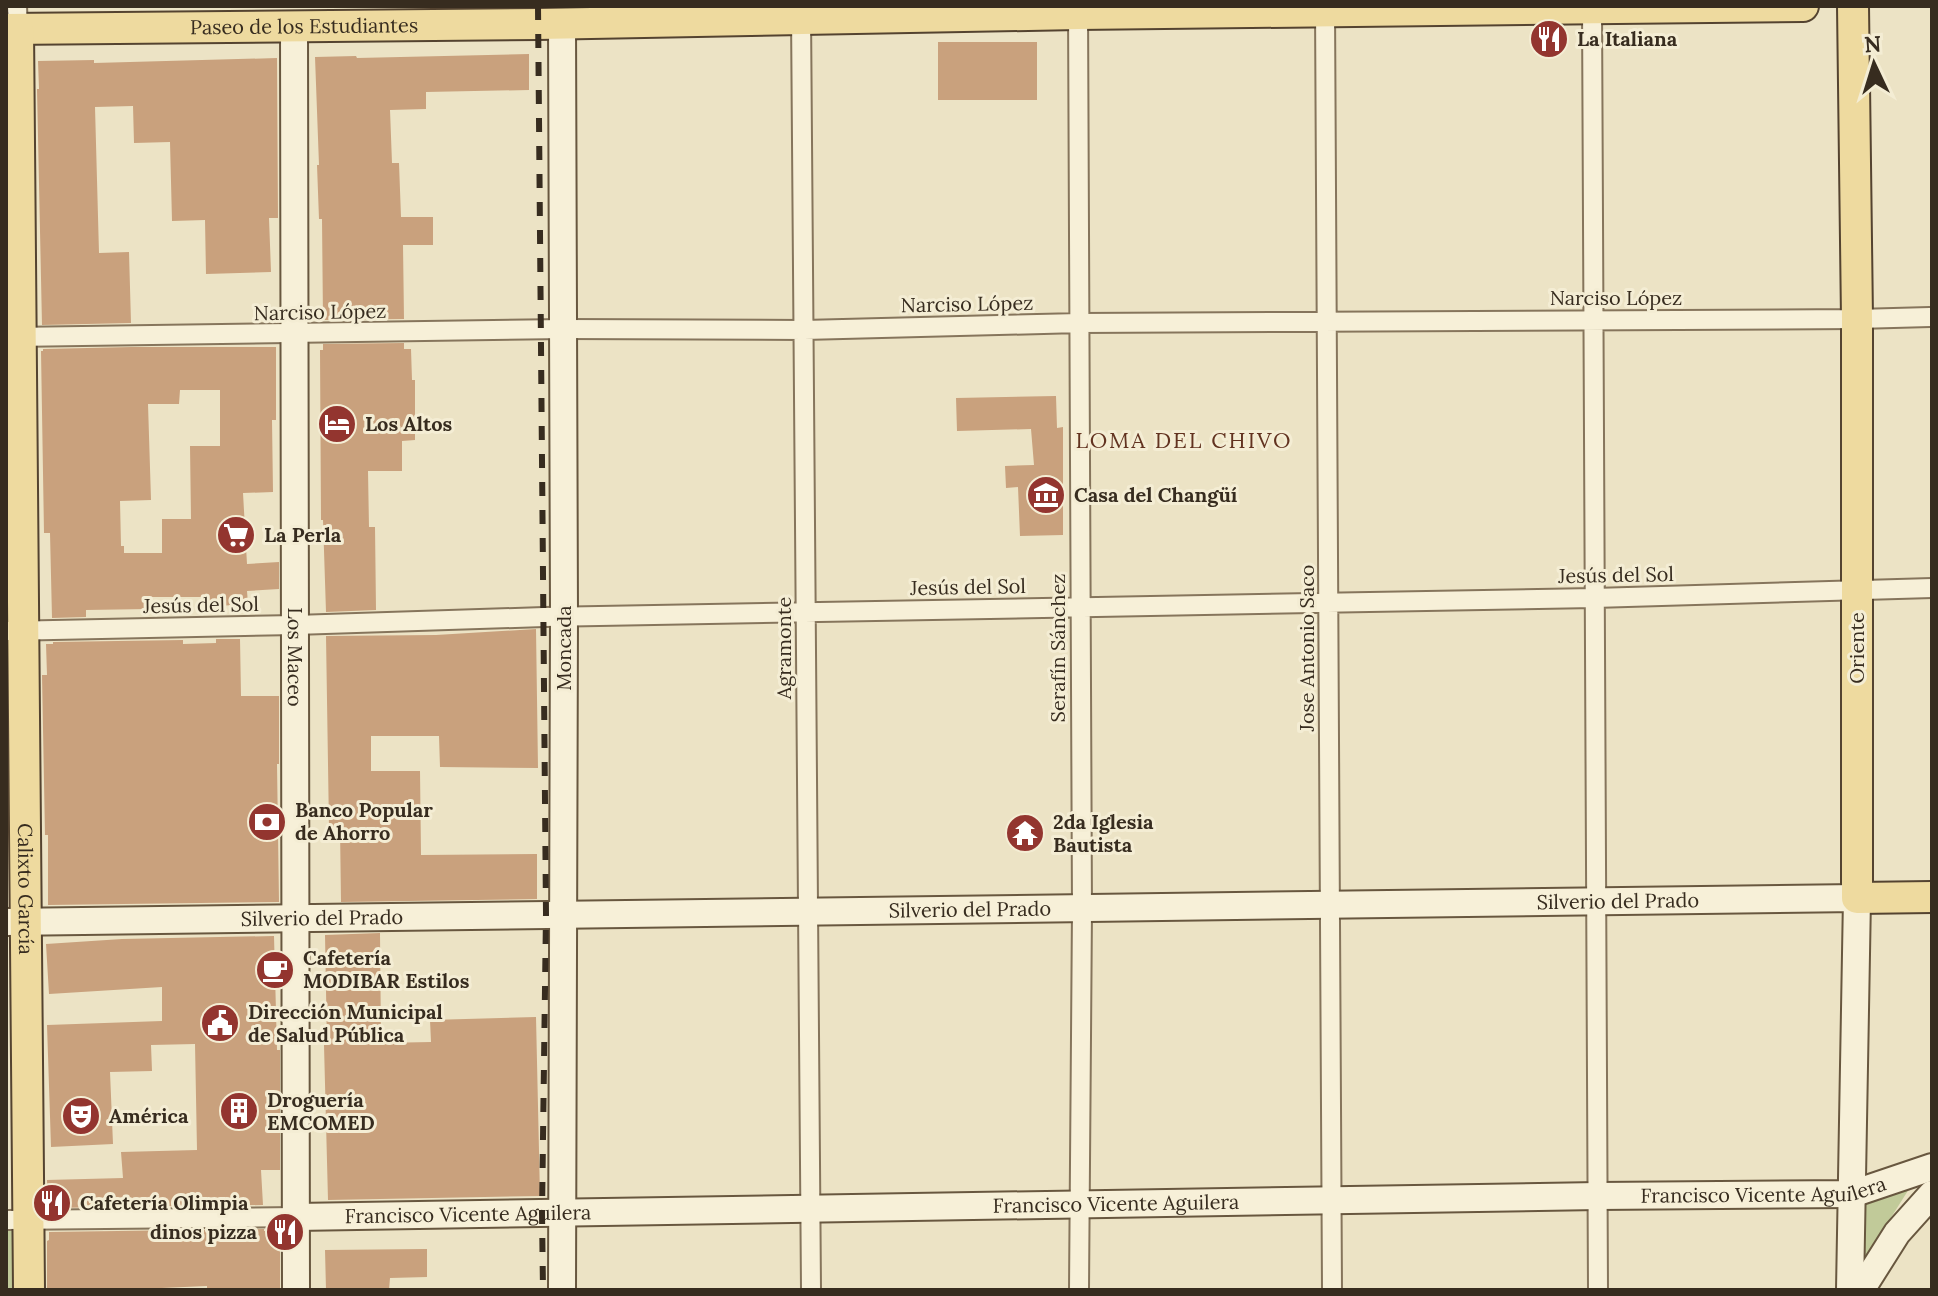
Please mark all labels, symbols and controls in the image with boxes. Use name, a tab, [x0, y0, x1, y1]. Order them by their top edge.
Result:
street label: Paseo de los Estudiantes	[190, 12, 418, 39]
restaurant icon: La Italiana	[1528, 18, 1570, 60]
north arrow	[1834, 24, 1914, 104]
place label: La Italiana	[1577, 26, 1678, 51]
text: N	[1863, 29, 1882, 59]
street label: Narciso López	[1550, 285, 1682, 310]
street label: Narciso López	[900, 290, 1034, 317]
street label: Narciso López	[253, 298, 387, 325]
hotel icon: Los Altos	[316, 403, 358, 445]
place label: Los Altos	[365, 411, 452, 436]
district label: LOMA DEL CHIVO	[1075, 426, 1293, 454]
museum icon: Casa del Changüí	[1025, 474, 1067, 516]
place label: Casa del Changüí	[1074, 482, 1238, 507]
supermarket icon: La Perla	[215, 514, 257, 556]
place label: La Perla	[264, 522, 342, 547]
street label: Jesús del Sol	[1557, 561, 1674, 588]
street label: Jose Antonio Saco	[1294, 565, 1319, 732]
street label: Jesús del Sol	[909, 573, 1026, 600]
street label: Serafín Sánchez	[1045, 574, 1070, 722]
street label: Jesús del Sol	[142, 591, 259, 618]
street label: Agramonte	[771, 597, 796, 700]
street label: Moncada	[551, 605, 576, 691]
street label: Los Maceo	[283, 607, 308, 707]
street label: Oriente	[1844, 612, 1869, 684]
place label: Banco Popular de Ahorro	[295, 797, 433, 845]
bank icon: Banco Popular de Ahorro	[246, 801, 288, 843]
place label: 2da Iglesia Bautista	[1053, 809, 1154, 857]
temple icon: 2da Iglesia Bautista	[1004, 812, 1046, 854]
street label: Calixto García	[13, 823, 39, 955]
street label: Silverio del Prado	[1536, 887, 1699, 914]
street label: Silverio del Prado	[888, 895, 1051, 923]
street label: Silverio del Prado	[241, 904, 403, 931]
place label: Cafetería MODIBAR Estilos	[303, 945, 470, 993]
cafe icon: Cafetería MODIBAR Estilos	[254, 949, 296, 991]
place label: Dirección Municipal de Salud Pública	[248, 999, 443, 1047]
public building icon: Dirección Municipal de Salud Pública	[199, 1002, 241, 1044]
place label: Droguería EMCOMED	[267, 1087, 375, 1135]
building icon: Droguería EMCOMED	[218, 1090, 260, 1132]
theatre icon: América	[60, 1095, 102, 1137]
place label: América	[109, 1103, 189, 1128]
street label: Francisco Vicente Aguilera	[1640, 1170, 1889, 1208]
restaurant icon: Cafetería Olimpia	[31, 1182, 73, 1224]
street label: Francisco Vicente Aguilera	[992, 1189, 1239, 1218]
place label: Cafetería Olimpia	[80, 1190, 249, 1215]
street label: Francisco Vicente Aguilera	[344, 1199, 592, 1228]
restaurant icon: dinos pizza	[264, 1211, 306, 1253]
place label: dinos pizza	[150, 1219, 258, 1244]

